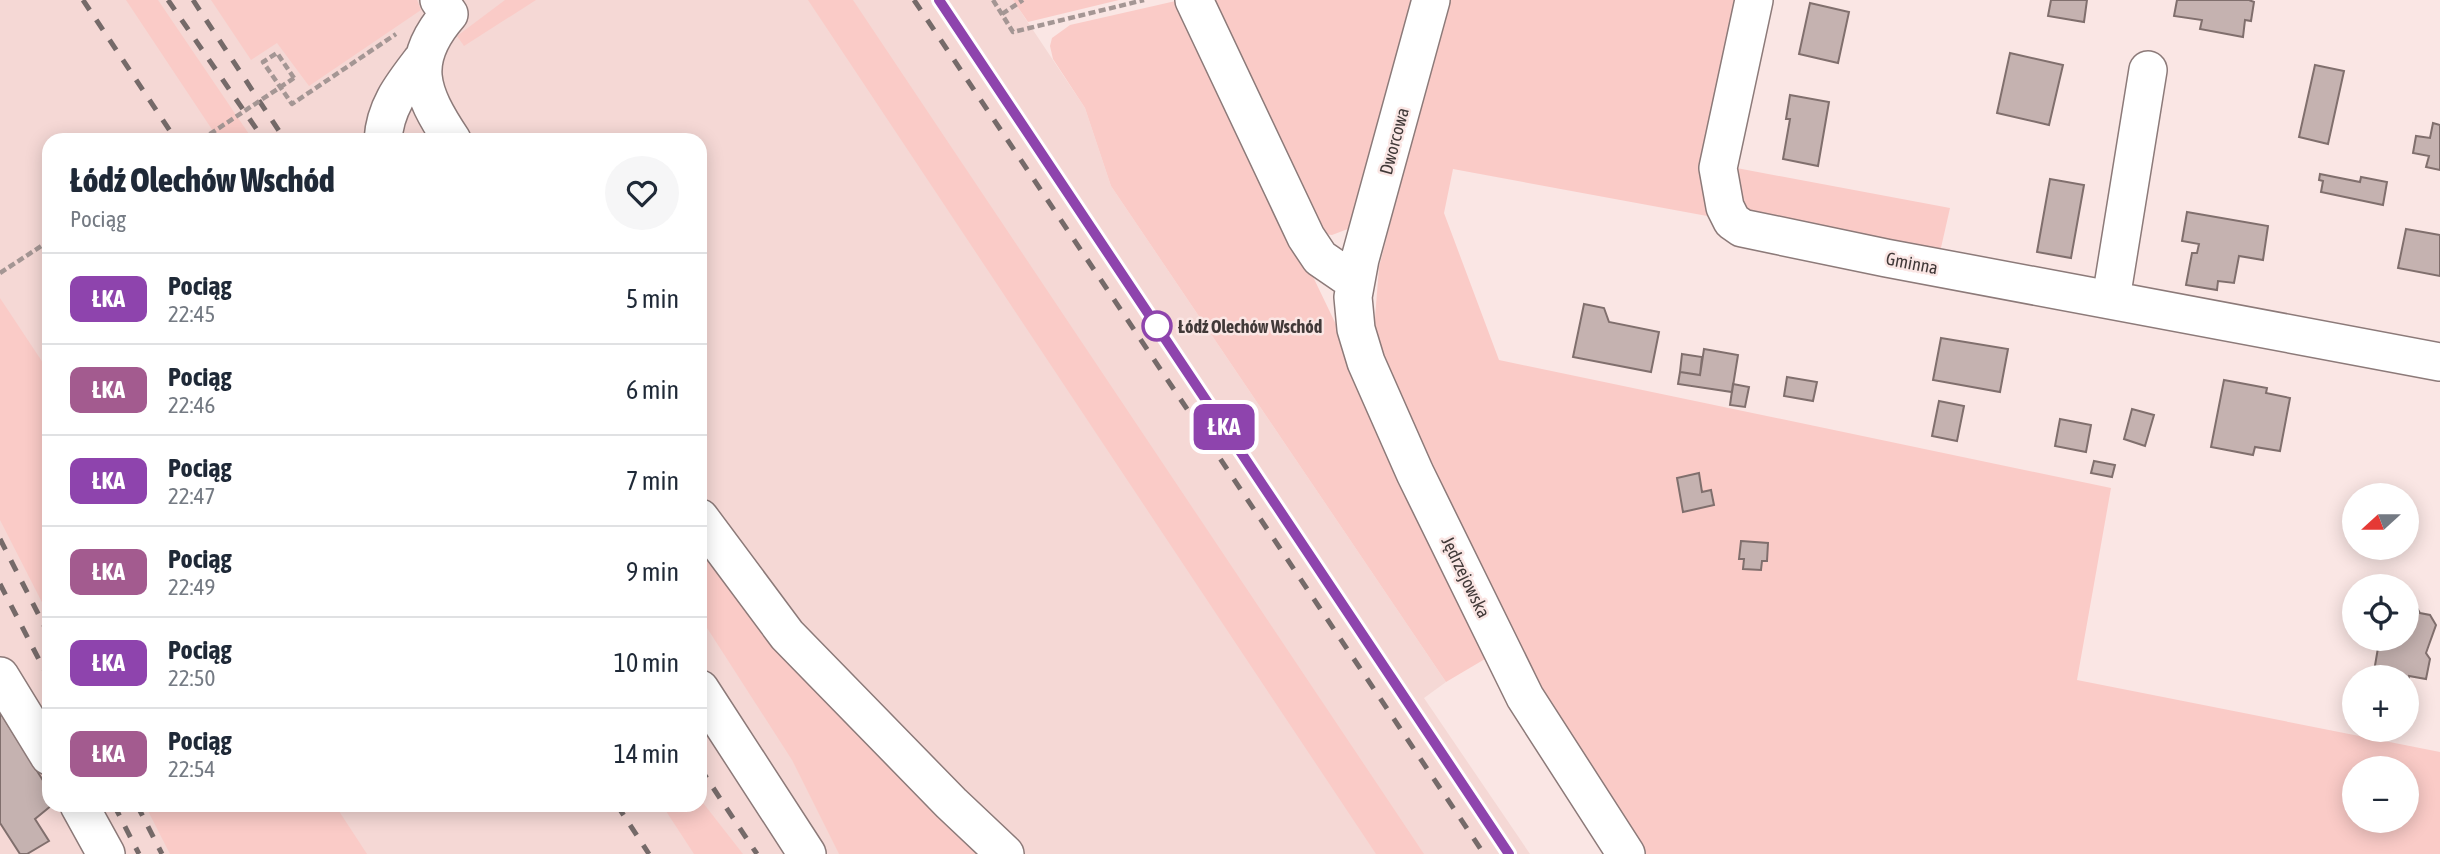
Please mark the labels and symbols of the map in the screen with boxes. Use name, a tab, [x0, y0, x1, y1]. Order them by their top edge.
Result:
street label: Dworcowa	[1375, 105, 1413, 177]
street label: Gminna	[1884, 248, 1940, 278]
marker: Łódź Olechów Wschód	[1142, 311, 1172, 341]
place label: Łódź Olechów Wschód	[1178, 316, 1322, 337]
line badge: ŁKA	[1184, 404, 1264, 450]
north arrow	[2342, 483, 2418, 560]
street label: Jędrzejowska	[1437, 533, 1495, 621]

